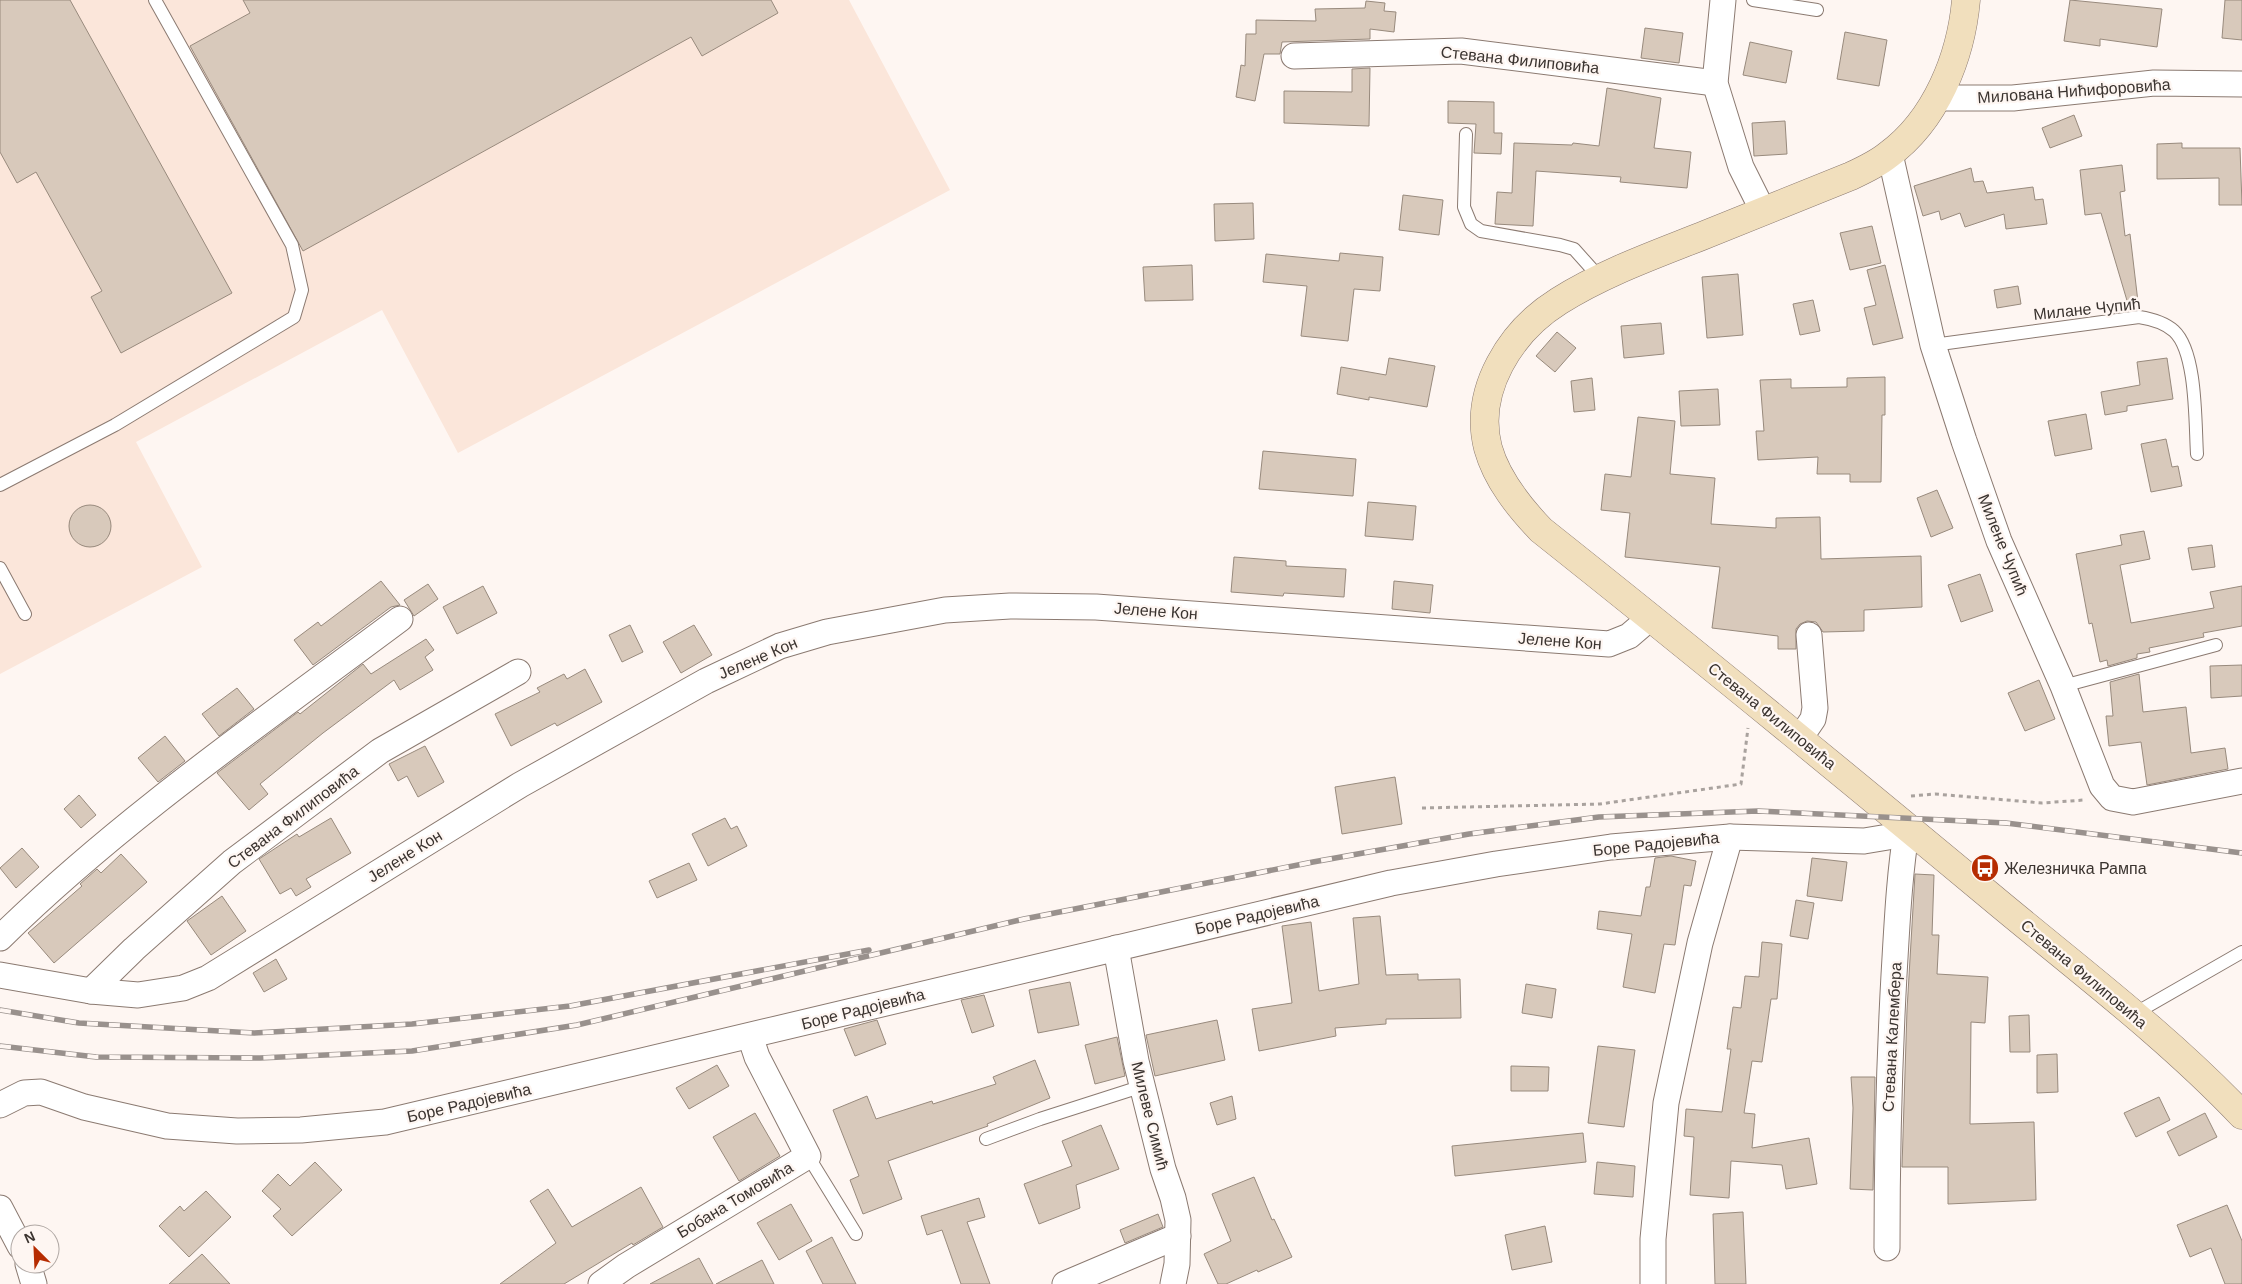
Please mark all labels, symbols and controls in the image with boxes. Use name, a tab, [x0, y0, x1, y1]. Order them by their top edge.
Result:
street label: Стевана Филиповића	[1440, 43, 1600, 77]
street label: Милована Нићифоровића	[1977, 76, 2171, 106]
street label: Милане Чупић	[2032, 295, 2142, 323]
street label: Милене Чупић	[1975, 492, 2031, 598]
street label: Јелене Кон	[1114, 600, 1198, 622]
street label: Јелене Кон	[1518, 630, 1602, 652]
street label: Јелене Кон	[716, 634, 800, 682]
street label: Стевана Филиповића	[1705, 659, 1839, 773]
street label: Стевана Филиповића	[224, 762, 362, 872]
street label: Јелене Кон	[365, 827, 445, 885]
street label: Боре Радојевића	[1592, 829, 1720, 859]
bus stop icon: Железничка Рампа	[1970, 853, 2000, 883]
place label: Железничка Рампа	[2004, 860, 2147, 877]
street label: Боре Радојевића	[1193, 892, 1321, 938]
street label: Стевана Филиповића	[2018, 916, 2151, 1032]
street label: Стевана Калембера	[1880, 962, 1904, 1112]
street label: Боре Радојевића	[800, 985, 927, 1033]
street label: Милеве Симић	[1128, 1060, 1172, 1172]
street label: Боре Радојевића	[405, 1080, 533, 1126]
street label: Бобана Томовића	[674, 1159, 796, 1241]
north arrow	[10, 1224, 60, 1274]
text: N	[22, 1228, 38, 1246]

